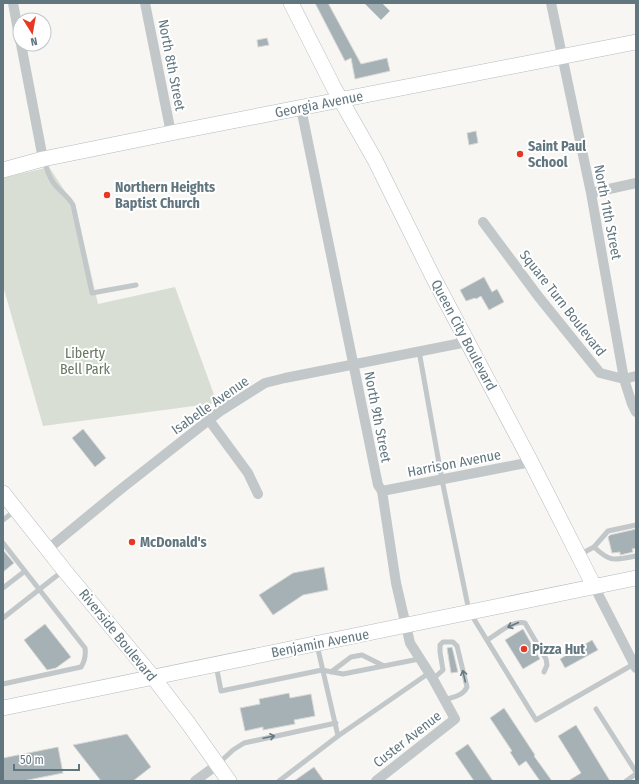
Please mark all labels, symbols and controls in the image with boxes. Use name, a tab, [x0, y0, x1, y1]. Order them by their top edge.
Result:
north arrow	[12, 12, 52, 52]
street label: North 8th Street	[154, 18, 189, 113]
text: N	[29, 34, 38, 48]
street label: Georgia Avenue	[274, 88, 365, 121]
place label: Saint Paul School	[528, 138, 586, 171]
marker: Saint Paul School	[515, 149, 525, 159]
street label: North 11th Street	[590, 163, 625, 261]
place label: Northern Heights Baptist Church	[115, 179, 215, 212]
marker: Northern Heights Baptist Church	[102, 190, 112, 200]
street label: Square Turn Boulevard	[516, 247, 609, 360]
street label: Queen City Boulevard	[427, 277, 500, 394]
park label: Liberty Bell Park	[60, 345, 111, 378]
street label: North 9th Street	[360, 370, 395, 465]
street label: Isabelle Avenue	[168, 372, 252, 438]
street label: Harrison Avenue	[406, 446, 502, 481]
place label: McDonald's	[140, 534, 207, 551]
marker: McDonald's	[127, 537, 137, 547]
street label: Riverside Boulevard	[75, 586, 160, 685]
one-way arrow	[508, 622, 520, 629]
street label: Benjamin Avenue	[270, 626, 371, 661]
place label: Pizza Hut	[532, 641, 586, 658]
marker: Pizza Hut	[519, 644, 529, 654]
one-way arrow	[460, 670, 467, 683]
street label: Custer Avenue	[370, 707, 445, 771]
one-way arrow	[263, 733, 276, 741]
scale bar	[14, 746, 79, 772]
text: 50 m	[20, 753, 44, 767]

